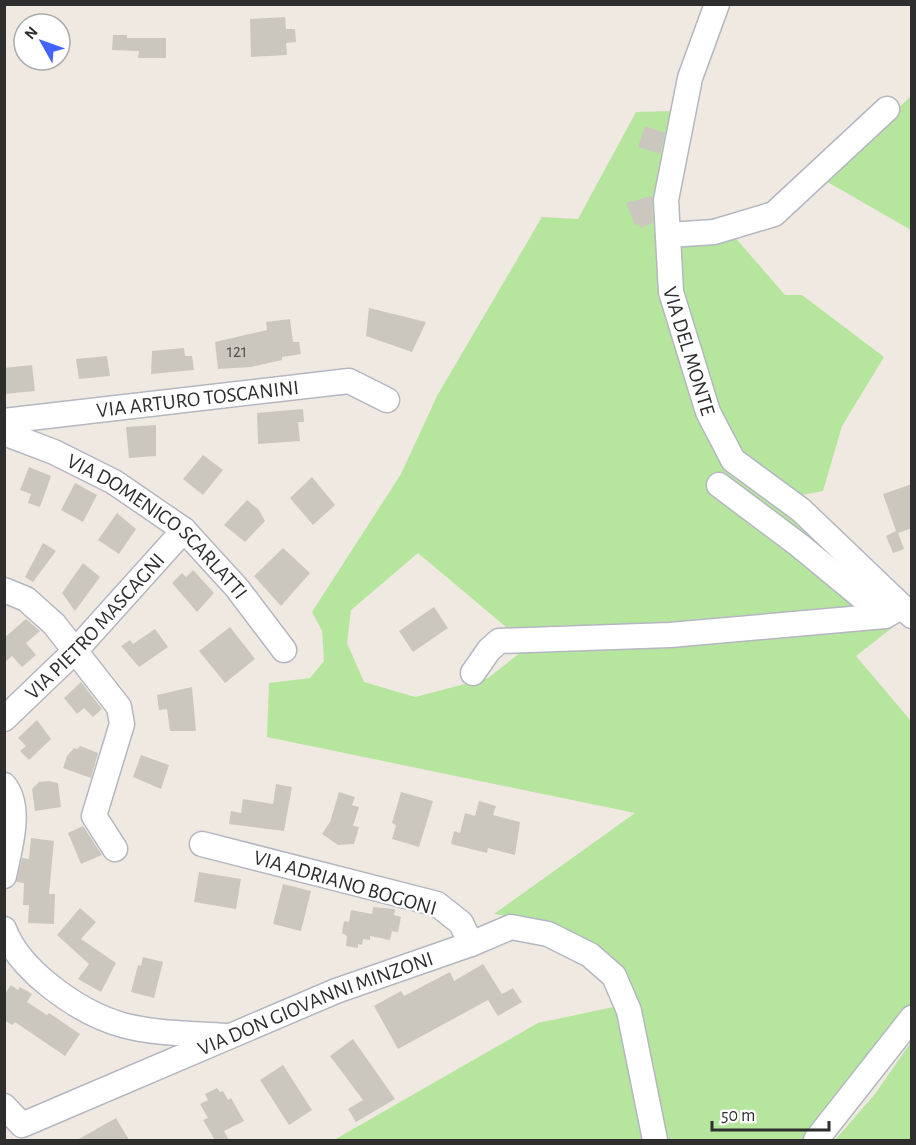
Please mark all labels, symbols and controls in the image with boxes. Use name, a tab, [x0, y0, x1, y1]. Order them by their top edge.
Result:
north arrow	[12, 12, 72, 72]
text: N	[22, 24, 41, 42]
street label: VIA DEL MONTE	[660, 284, 719, 418]
house number: 121	[227, 343, 247, 361]
street label: VIA ARTURO TOSCANINI	[95, 376, 300, 421]
street label: VIA DOMENICO SCARLATTI	[64, 450, 252, 603]
street label: VIA PIETRO MASCAGNI	[21, 549, 168, 703]
street label: VIA ADRIANO BOGONI	[251, 847, 439, 919]
street label: VIA DON GIOVANNI MINZONI	[195, 948, 436, 1059]
scale bar	[712, 1094, 829, 1132]
text: 50 m	[721, 1107, 755, 1125]

